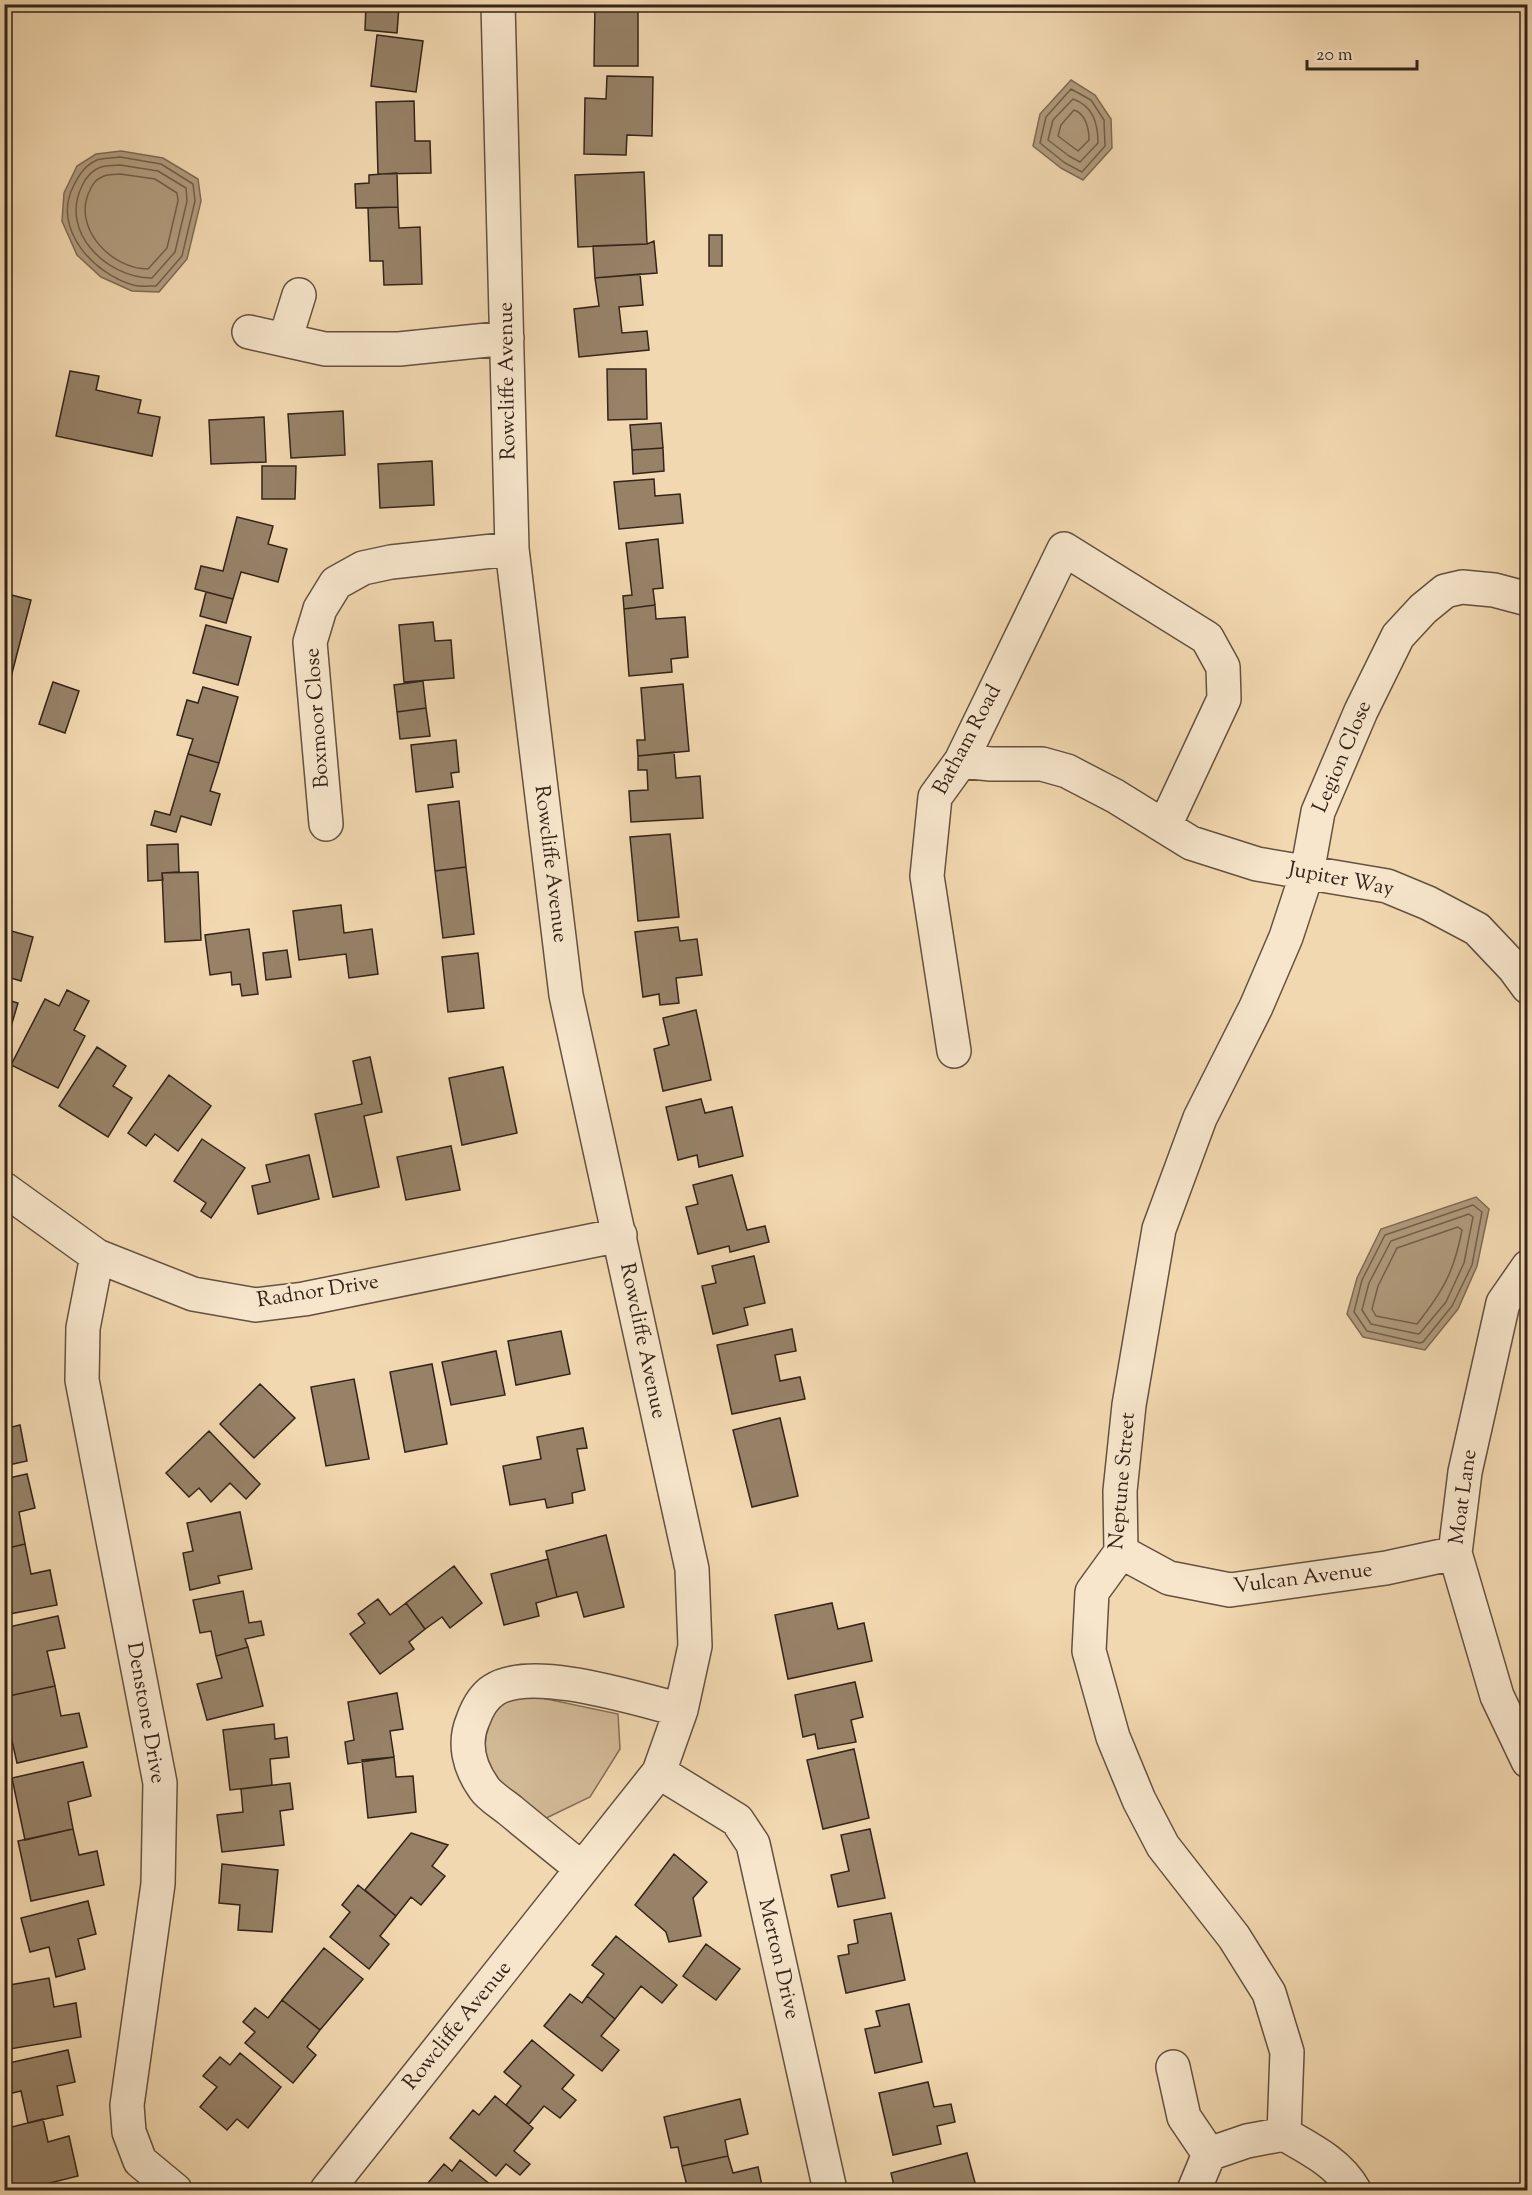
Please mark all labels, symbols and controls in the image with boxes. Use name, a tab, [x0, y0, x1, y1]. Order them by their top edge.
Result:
scale bar	[1307, 33, 1416, 71]
text: 20 m	[1316, 43, 1353, 69]
street label: Rowcliffe Avenue	[492, 302, 524, 460]
street label: Boxmoor Close	[298, 647, 338, 789]
street label: Batham Road	[926, 679, 1010, 800]
street label: Legion Close	[1306, 696, 1380, 818]
street label: Rowcliffe Avenue	[525, 784, 575, 944]
street label: Jupiter Way	[1285, 855, 1397, 905]
street label: Rowcliffe Avenue	[611, 1260, 673, 1422]
street label: Radnor Drive	[255, 1268, 381, 1316]
street label: Neptune Street	[1102, 1411, 1144, 1551]
street label: Moat Lane	[1442, 1447, 1486, 1547]
street label: Vulcan Avenue	[1232, 1556, 1374, 1602]
street label: Denstone Drive	[118, 1640, 172, 1786]
street label: Merton Drive	[750, 1896, 806, 2022]
street label: Rowcliffe Avenue	[396, 1955, 520, 2097]

